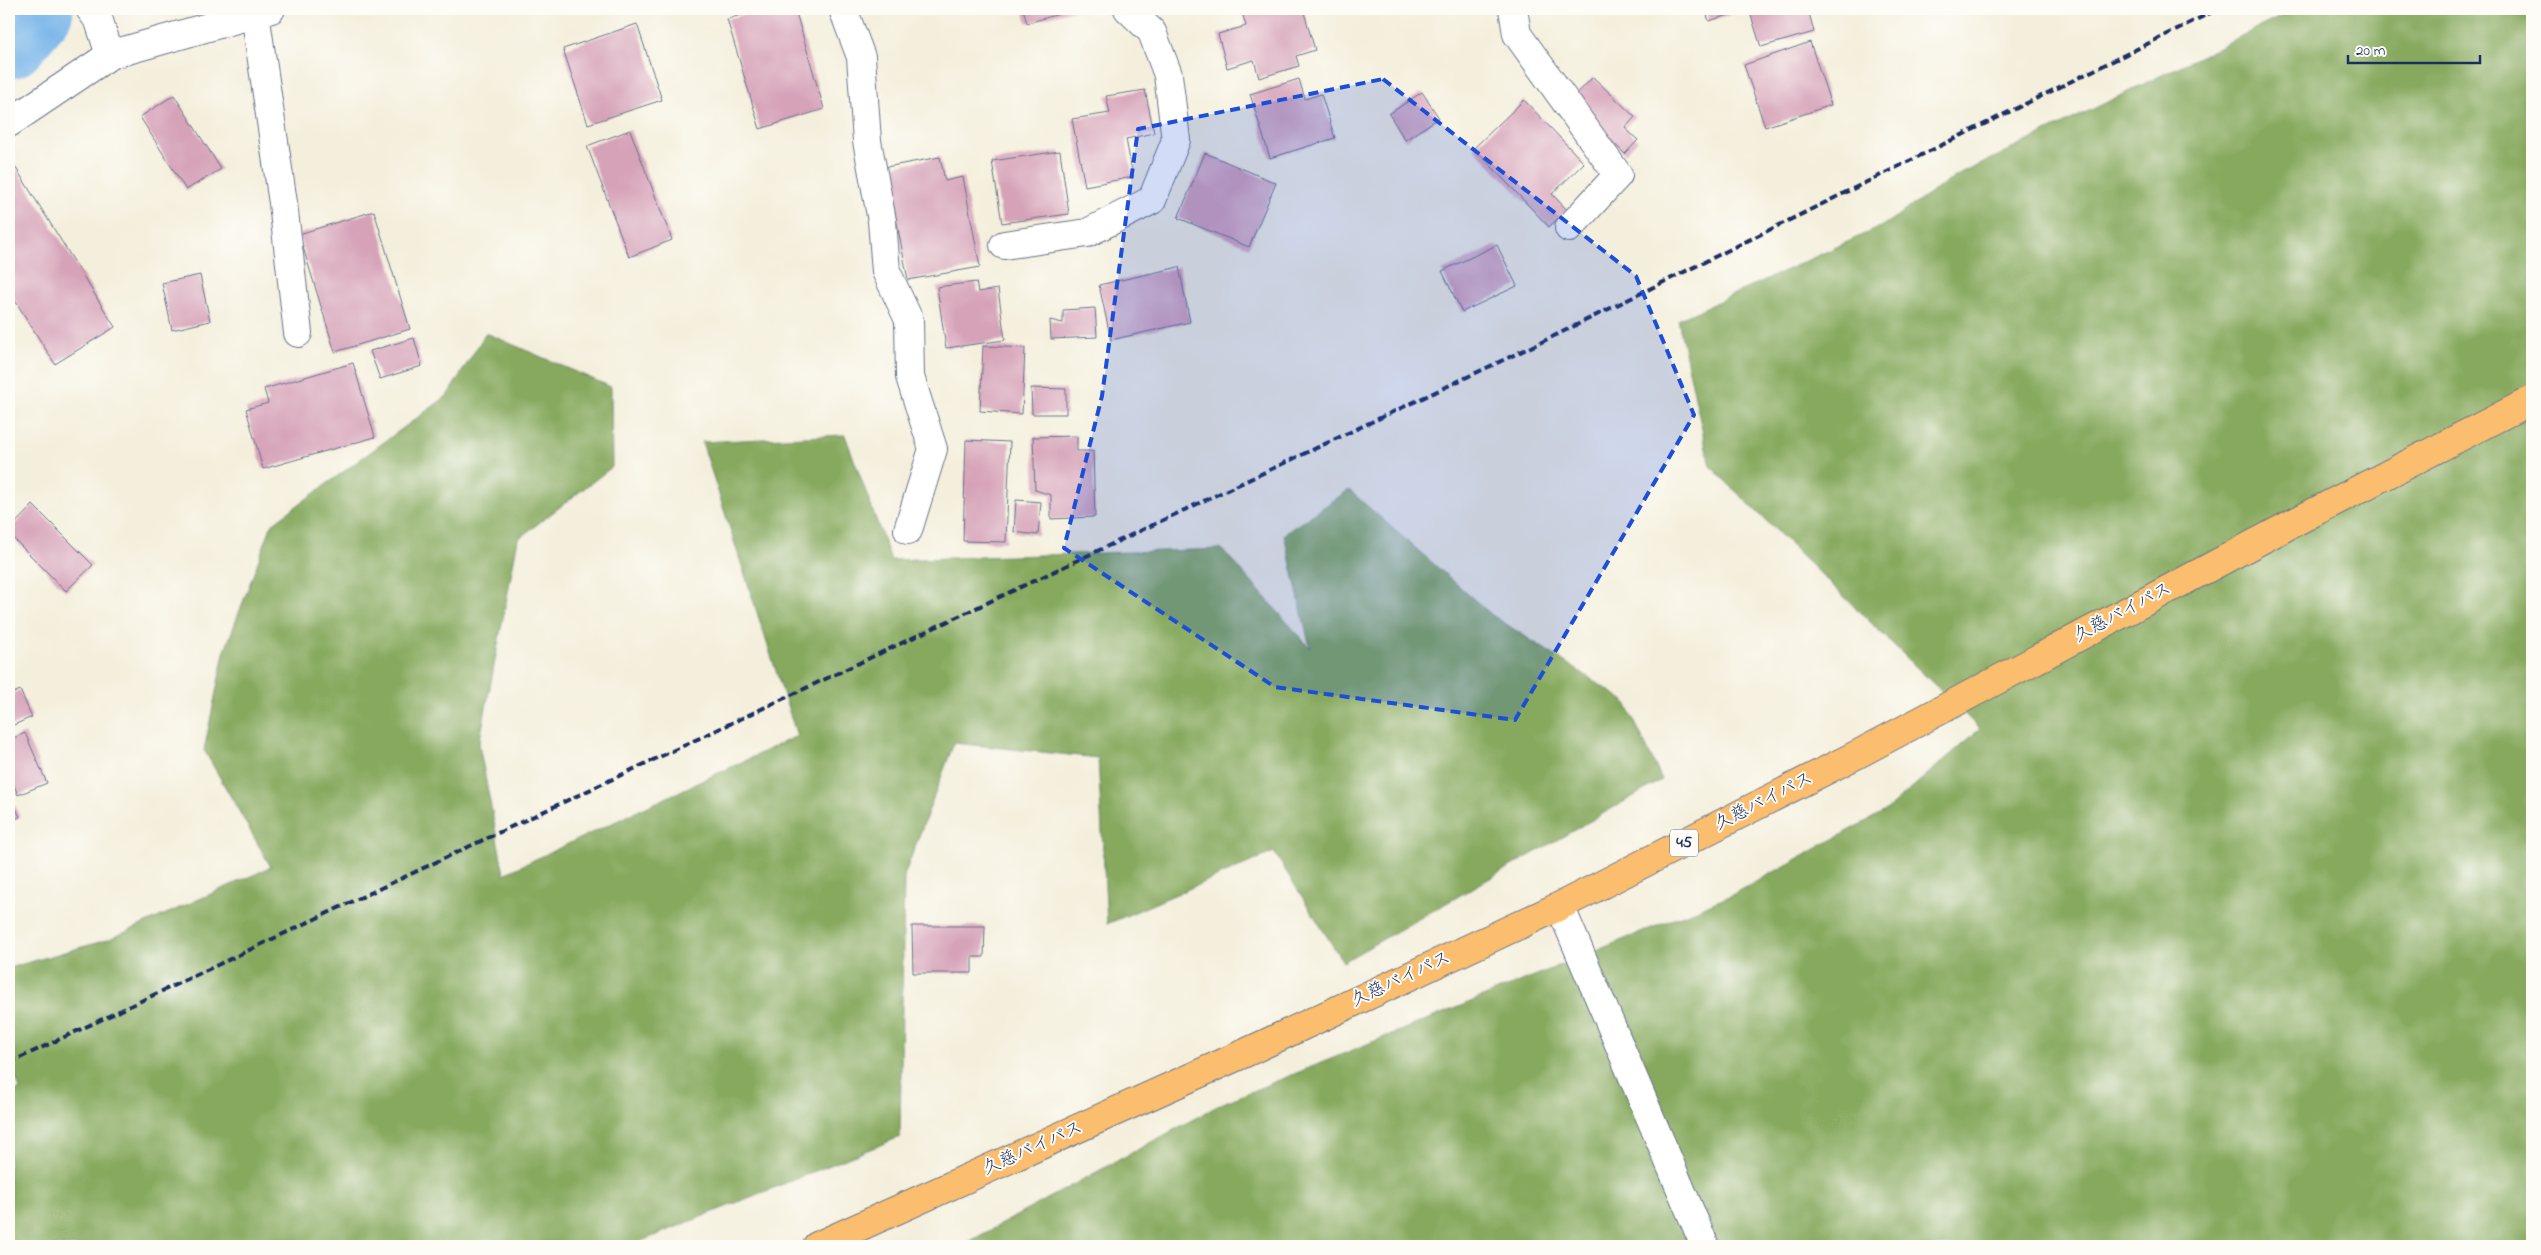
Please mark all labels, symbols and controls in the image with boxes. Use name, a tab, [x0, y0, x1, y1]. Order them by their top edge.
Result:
scale bar	[2348, 32, 2481, 64]
text: 20 m	[2356, 40, 2386, 62]
street label: 久慈バイパス	[2069, 576, 2177, 650]
street label: 久慈バイパス	[1710, 766, 1818, 838]
road number: 45	[1670, 830, 1698, 856]
street label: 久慈バイパス	[1347, 945, 1455, 1015]
street label: 久慈バイパス	[979, 1115, 1087, 1183]

